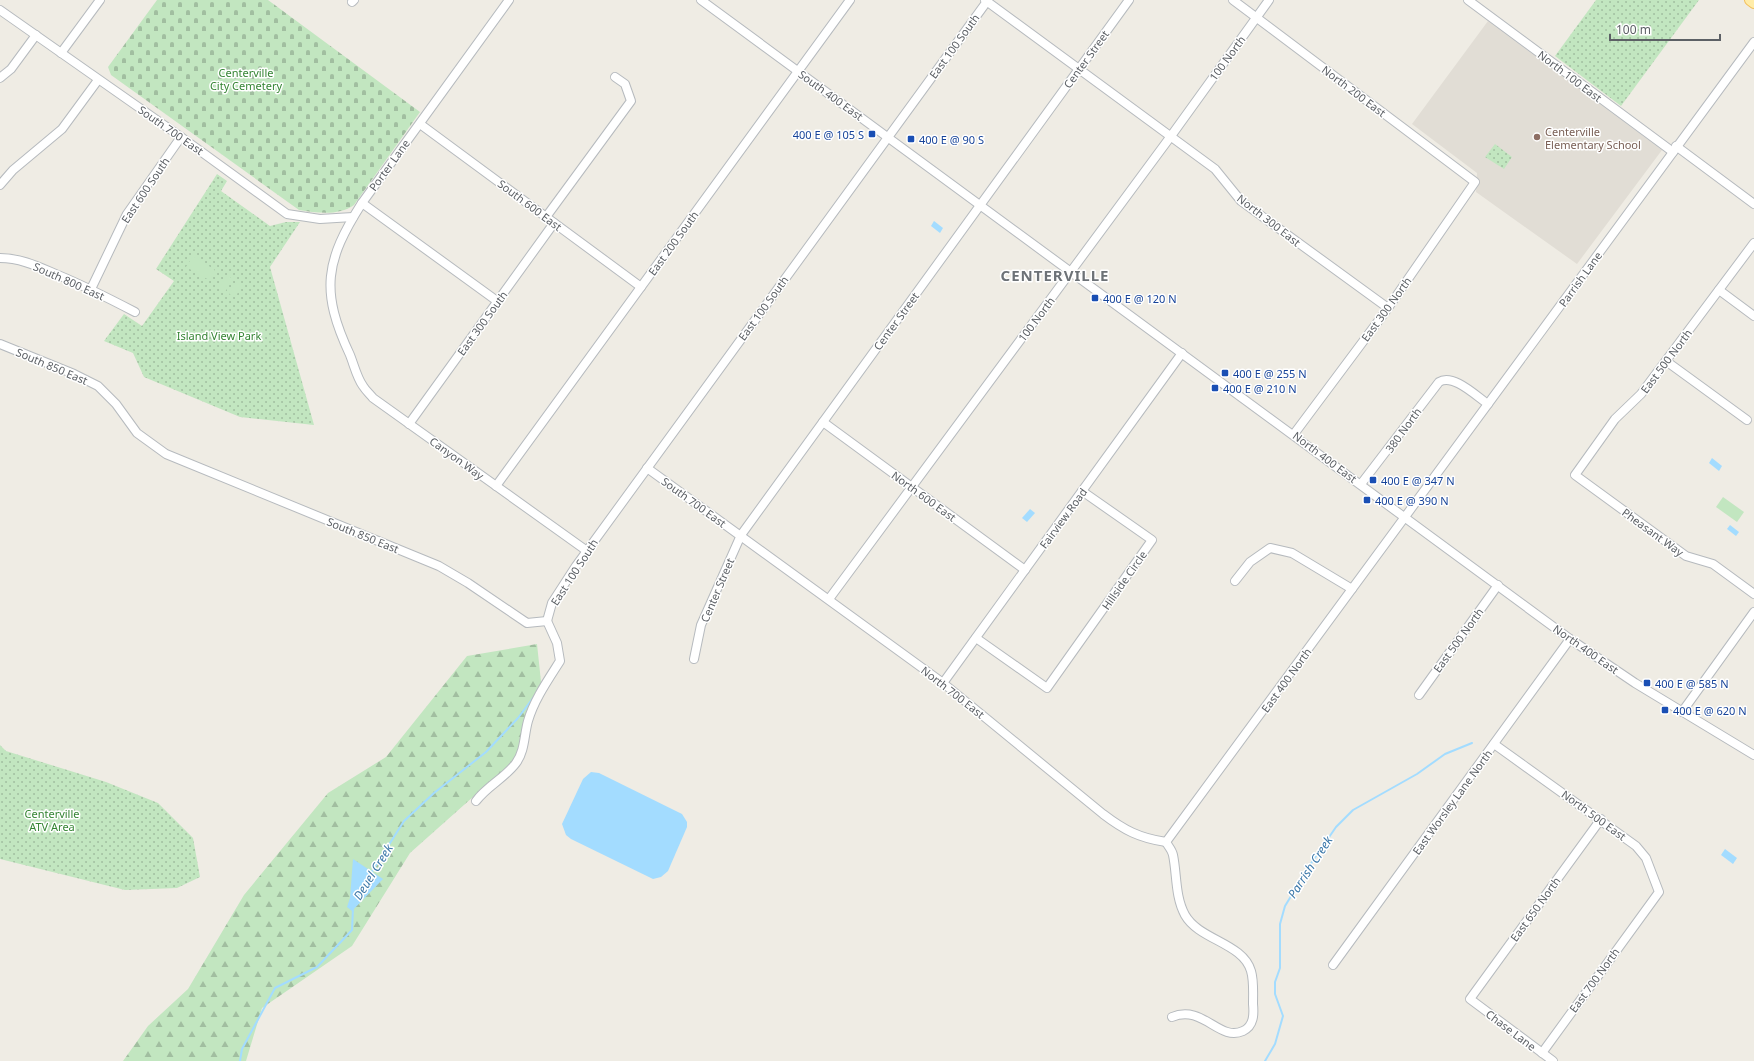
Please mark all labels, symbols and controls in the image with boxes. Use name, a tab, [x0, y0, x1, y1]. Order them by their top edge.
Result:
street label: East 100 South	[925, 11, 983, 81]
scale bar	[1610, 16, 1720, 42]
text: 100 m	[1616, 21, 1651, 38]
street label: Center Street	[1060, 27, 1112, 91]
street label: 100 North	[1206, 33, 1248, 83]
street label: North 100 East	[1535, 47, 1605, 105]
street label: North 200 East	[1319, 62, 1389, 120]
park label: Centerville City Cemetery	[210, 65, 282, 93]
street label: South 400 East	[796, 66, 866, 124]
street label: South 700 East	[135, 102, 207, 158]
place label: Centerville Elementary School	[1545, 124, 1641, 152]
place label: 400 E @ 105 S	[793, 127, 864, 142]
marker: 400 E @ 105 S	[867, 129, 877, 139]
place label: 400 E @ 90 S	[919, 132, 984, 147]
marker: Centerville Elementary School	[1532, 132, 1542, 142]
marker: 400 E @ 90 S	[906, 134, 916, 144]
street label: Porter Lane	[365, 136, 413, 194]
street label: East 600 South	[117, 154, 173, 226]
street label: South 600 East	[495, 176, 565, 234]
street label: North 300 East	[1234, 191, 1304, 249]
street label: East 200 South	[644, 208, 702, 278]
street label: Parrish Lane	[1555, 248, 1605, 310]
street label: South 800 East	[31, 259, 107, 303]
district label: CENTERVILLE	[1001, 265, 1109, 285]
street label: East 100 South	[734, 273, 792, 343]
street label: East 300 North	[1357, 274, 1415, 344]
street label: East 300 South	[453, 288, 511, 358]
street label: Center Street	[870, 289, 922, 353]
place label: 400 E @ 120 N	[1103, 291, 1177, 306]
marker: 400 E @ 120 N	[1090, 293, 1100, 303]
street label: 100 North	[1014, 294, 1058, 344]
street label: East 500 North	[1637, 326, 1695, 396]
park label: Island View Park	[177, 328, 261, 343]
street label: South 850 East	[14, 344, 90, 388]
place label: 400 E @ 255 N	[1233, 366, 1307, 381]
marker: 400 E @ 255 N	[1220, 368, 1230, 378]
place label: 400 E @ 210 N	[1223, 381, 1297, 396]
marker: 400 E @ 210 N	[1210, 383, 1220, 393]
street label: 380 North	[1382, 405, 1424, 455]
street label: North 400 East	[1290, 428, 1360, 486]
street label: Canyon Way	[427, 433, 487, 483]
street label: North 600 East	[889, 467, 959, 525]
street label: South 700 East	[659, 473, 729, 531]
place label: 400 E @ 347 N	[1381, 473, 1455, 488]
marker: 400 E @ 347 N	[1368, 475, 1378, 485]
street label: Fairview Road	[1036, 485, 1090, 551]
place label: 400 E @ 390 N	[1375, 493, 1449, 508]
marker: 400 E @ 390 N	[1362, 495, 1372, 505]
street label: Pheasant Way	[1619, 505, 1687, 560]
street label: South 850 East	[325, 514, 401, 556]
street label: East 100 South	[547, 536, 601, 608]
street label: Hillside Circle	[1098, 547, 1150, 613]
street label: Center Street	[697, 556, 737, 624]
street label: East 500 North	[1429, 605, 1487, 675]
street label: North 400 East	[1550, 621, 1622, 677]
street label: East 400 North	[1257, 645, 1315, 715]
street label: North 700 East	[918, 663, 988, 721]
place label: 400 E @ 585 N	[1655, 676, 1729, 691]
marker: 400 E @ 585 N	[1642, 678, 1652, 688]
place label: 400 E @ 620 N	[1673, 703, 1747, 718]
marker: 400 E @ 620 N	[1660, 705, 1670, 715]
street label: East Worsley Lane North	[1409, 747, 1495, 857]
street label: North 500 East	[1559, 786, 1629, 844]
park label: Centerville ATV Area	[25, 806, 79, 834]
water label: Parrish Creek	[1284, 832, 1337, 901]
water label: Deuel Creek	[349, 840, 397, 903]
street label: East 650 North	[1506, 874, 1564, 944]
street label: East 700 North	[1565, 945, 1623, 1015]
street label: Chase Lane	[1483, 1006, 1539, 1054]

